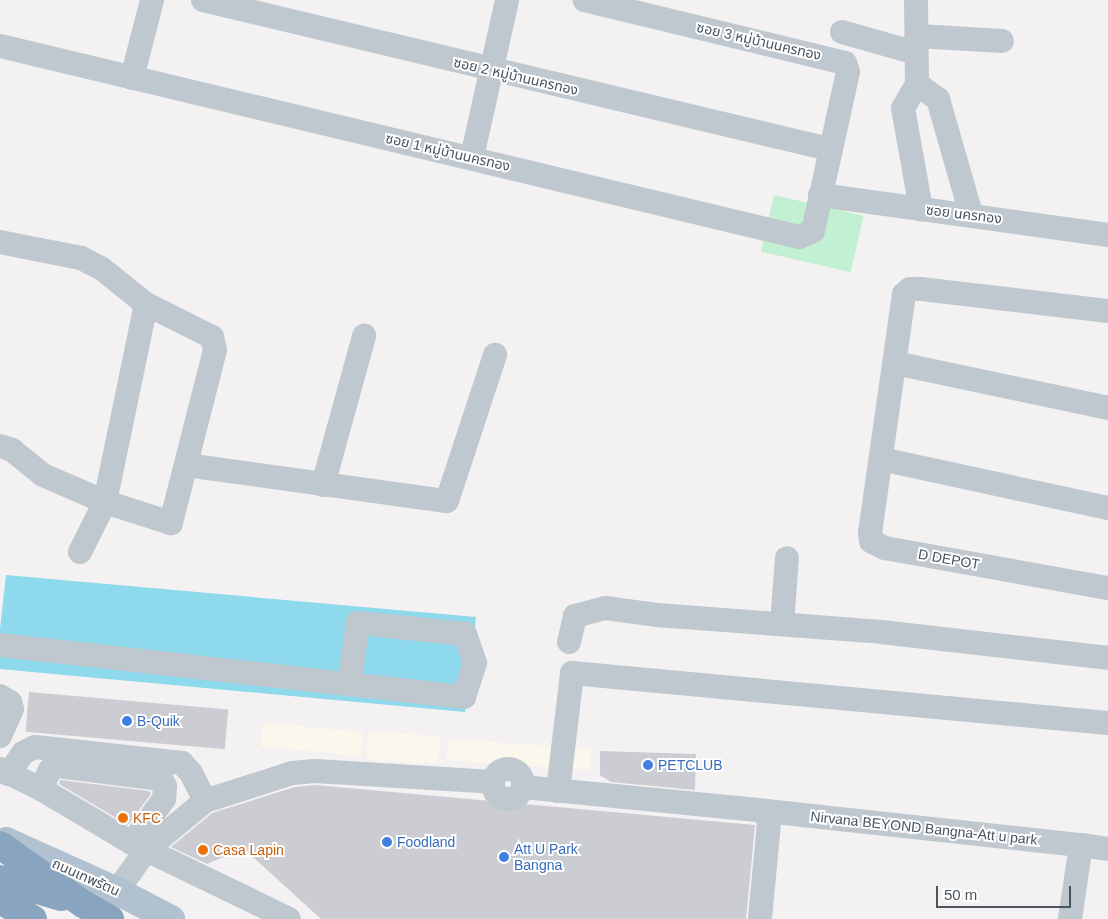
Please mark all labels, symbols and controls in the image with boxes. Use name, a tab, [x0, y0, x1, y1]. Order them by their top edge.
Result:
street label: ซอย 3 หมู่บ้านนครทอง	[695, 18, 823, 64]
street label: ซอย 2 หมู่บ้านนครทอง	[452, 53, 580, 99]
street label: ซอย 1 หมู่บ้านนครทอง	[384, 129, 512, 175]
street label: ซอย นครทอง	[925, 201, 1003, 227]
street label: D DEPOT	[917, 545, 981, 573]
place label: B-Quik	[137, 713, 180, 729]
marker: B-Quik	[121, 715, 133, 727]
place label: PETCLUB	[658, 757, 723, 773]
marker: PETCLUB	[642, 759, 654, 771]
street label: Nirvana BEYOND Bangna-Att u park	[810, 808, 1038, 848]
place label: KFC	[133, 810, 161, 826]
marker: KFC	[117, 812, 129, 824]
place label: Foodland	[397, 834, 455, 850]
marker: Foodland	[381, 836, 393, 848]
place label: Att U Park Bangna	[514, 841, 578, 874]
place label: Casa Lapin	[213, 842, 284, 858]
marker: Casa Lapin	[197, 844, 209, 856]
marker: Att U Park Bangna	[498, 851, 510, 863]
street label: ถนนเทพรัตน	[50, 855, 122, 899]
scale bar	[938, 876, 1073, 908]
text: 50 m	[944, 886, 977, 903]

